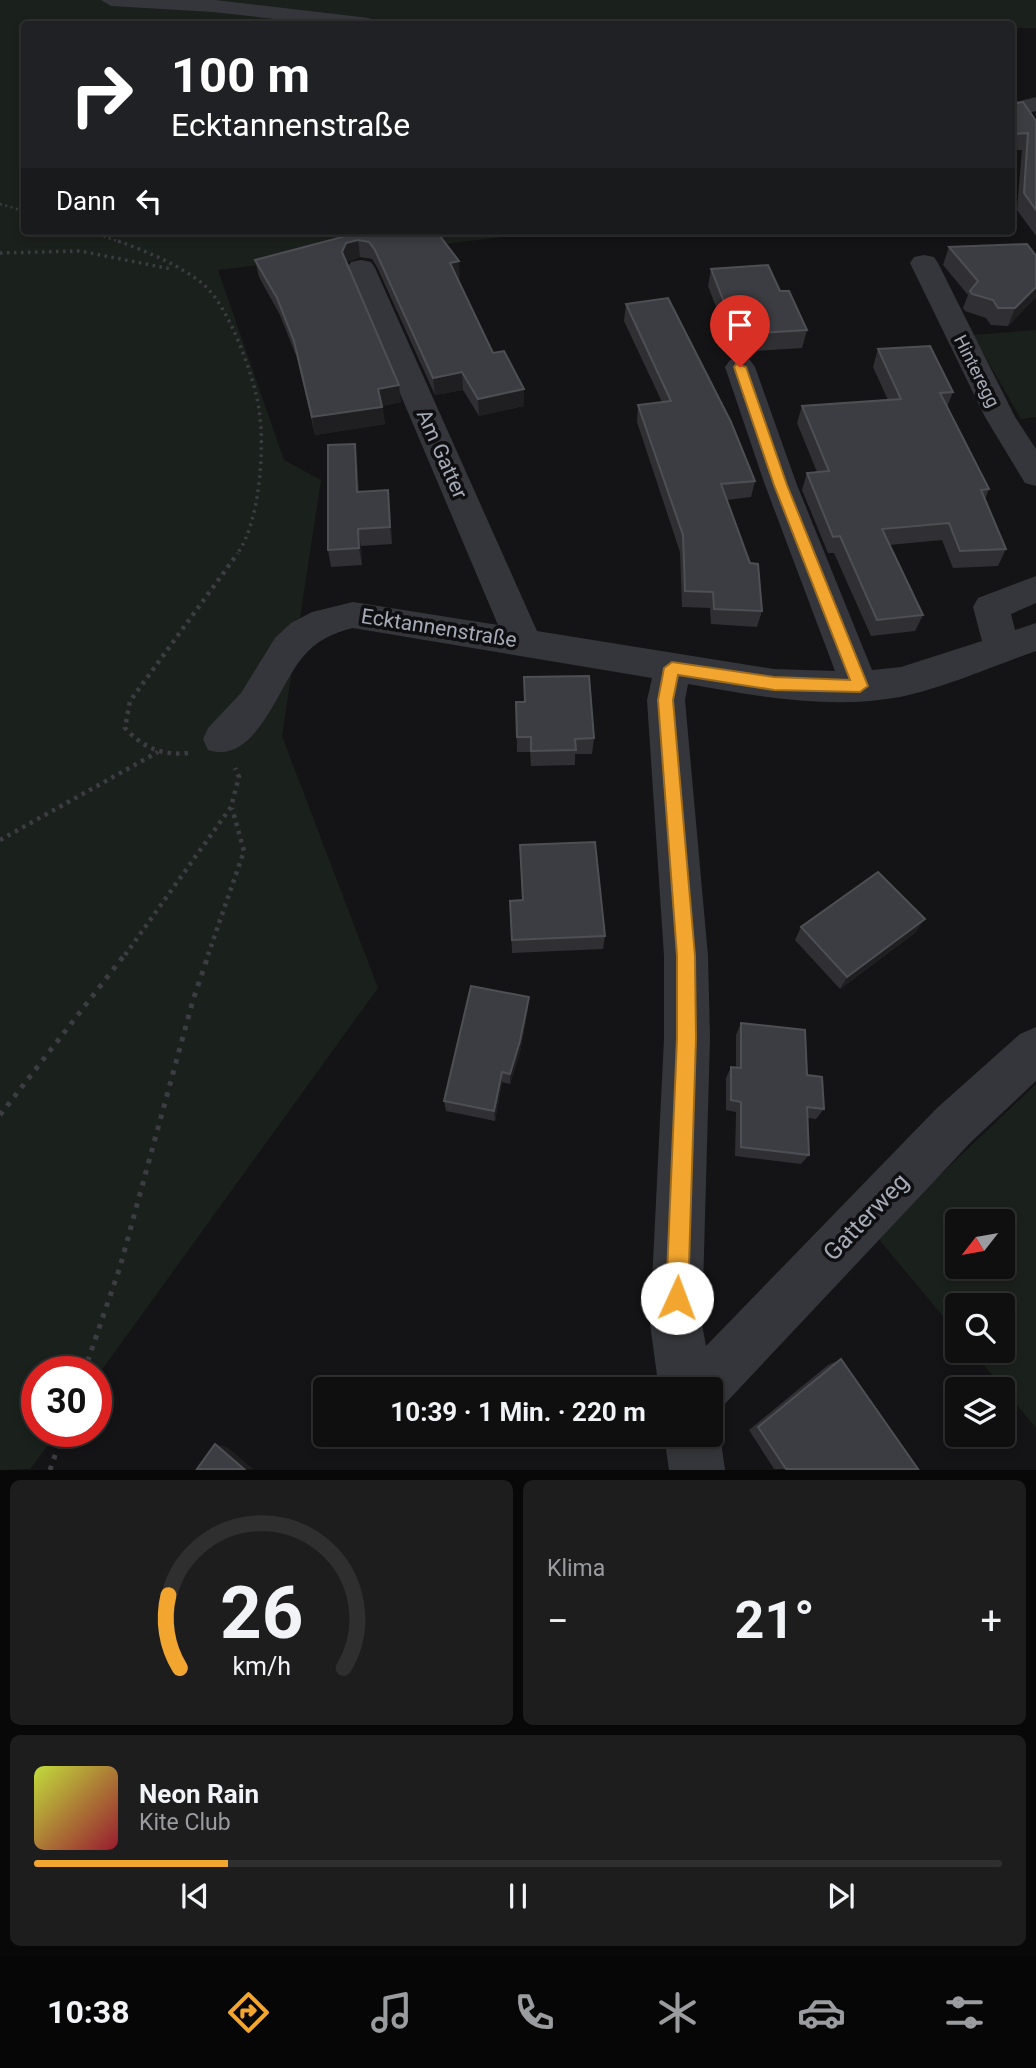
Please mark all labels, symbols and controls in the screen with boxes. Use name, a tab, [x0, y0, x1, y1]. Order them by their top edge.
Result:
text: 100 m	[171, 47, 310, 104]
icon: right	[56, 49, 147, 140]
text: Ecktannenstraße	[171, 106, 410, 144]
icon: left	[130, 182, 168, 220]
text: Dann	[56, 186, 116, 216]
pin	[710, 295, 770, 367]
icon: arrive	[721, 306, 759, 344]
street label: Hinteregg	[950, 331, 1004, 411]
street label: Am Gatter	[412, 406, 472, 502]
street label: Ecktannenstraße	[360, 604, 518, 652]
street label: Gatterweg	[818, 1168, 914, 1266]
north arrow	[945, 1209, 1015, 1279]
map controls	[945, 1209, 1015, 1447]
position arrow	[640, 1261, 714, 1335]
button: search	[945, 1293, 1015, 1363]
speed limit sign: 30	[21, 1356, 112, 1447]
button: layers	[945, 1377, 1015, 1447]
text: 10:39 · 1 Min. · 220 m	[390, 1397, 646, 1427]
text: Klima	[547, 1555, 605, 1582]
text: 26	[220, 1571, 303, 1657]
text: 21°	[735, 1590, 815, 1651]
text: −	[547, 1599, 569, 1643]
text: +	[980, 1599, 1002, 1643]
text: km/h	[232, 1652, 291, 1681]
text: Neon Rain	[139, 1779, 259, 1809]
text: Kite Club	[139, 1809, 231, 1836]
icon: previous	[176, 1877, 214, 1915]
icon: pause	[499, 1877, 537, 1915]
icon: next	[822, 1877, 860, 1915]
icon: directions	[224, 1988, 273, 2037]
icon: music	[367, 1988, 416, 2037]
icon: phone	[510, 1988, 559, 2037]
icon: climate	[653, 1988, 702, 2037]
icon: car	[797, 1988, 846, 2037]
icon: filters	[940, 1988, 989, 2037]
text: 10:38	[47, 1993, 130, 2031]

